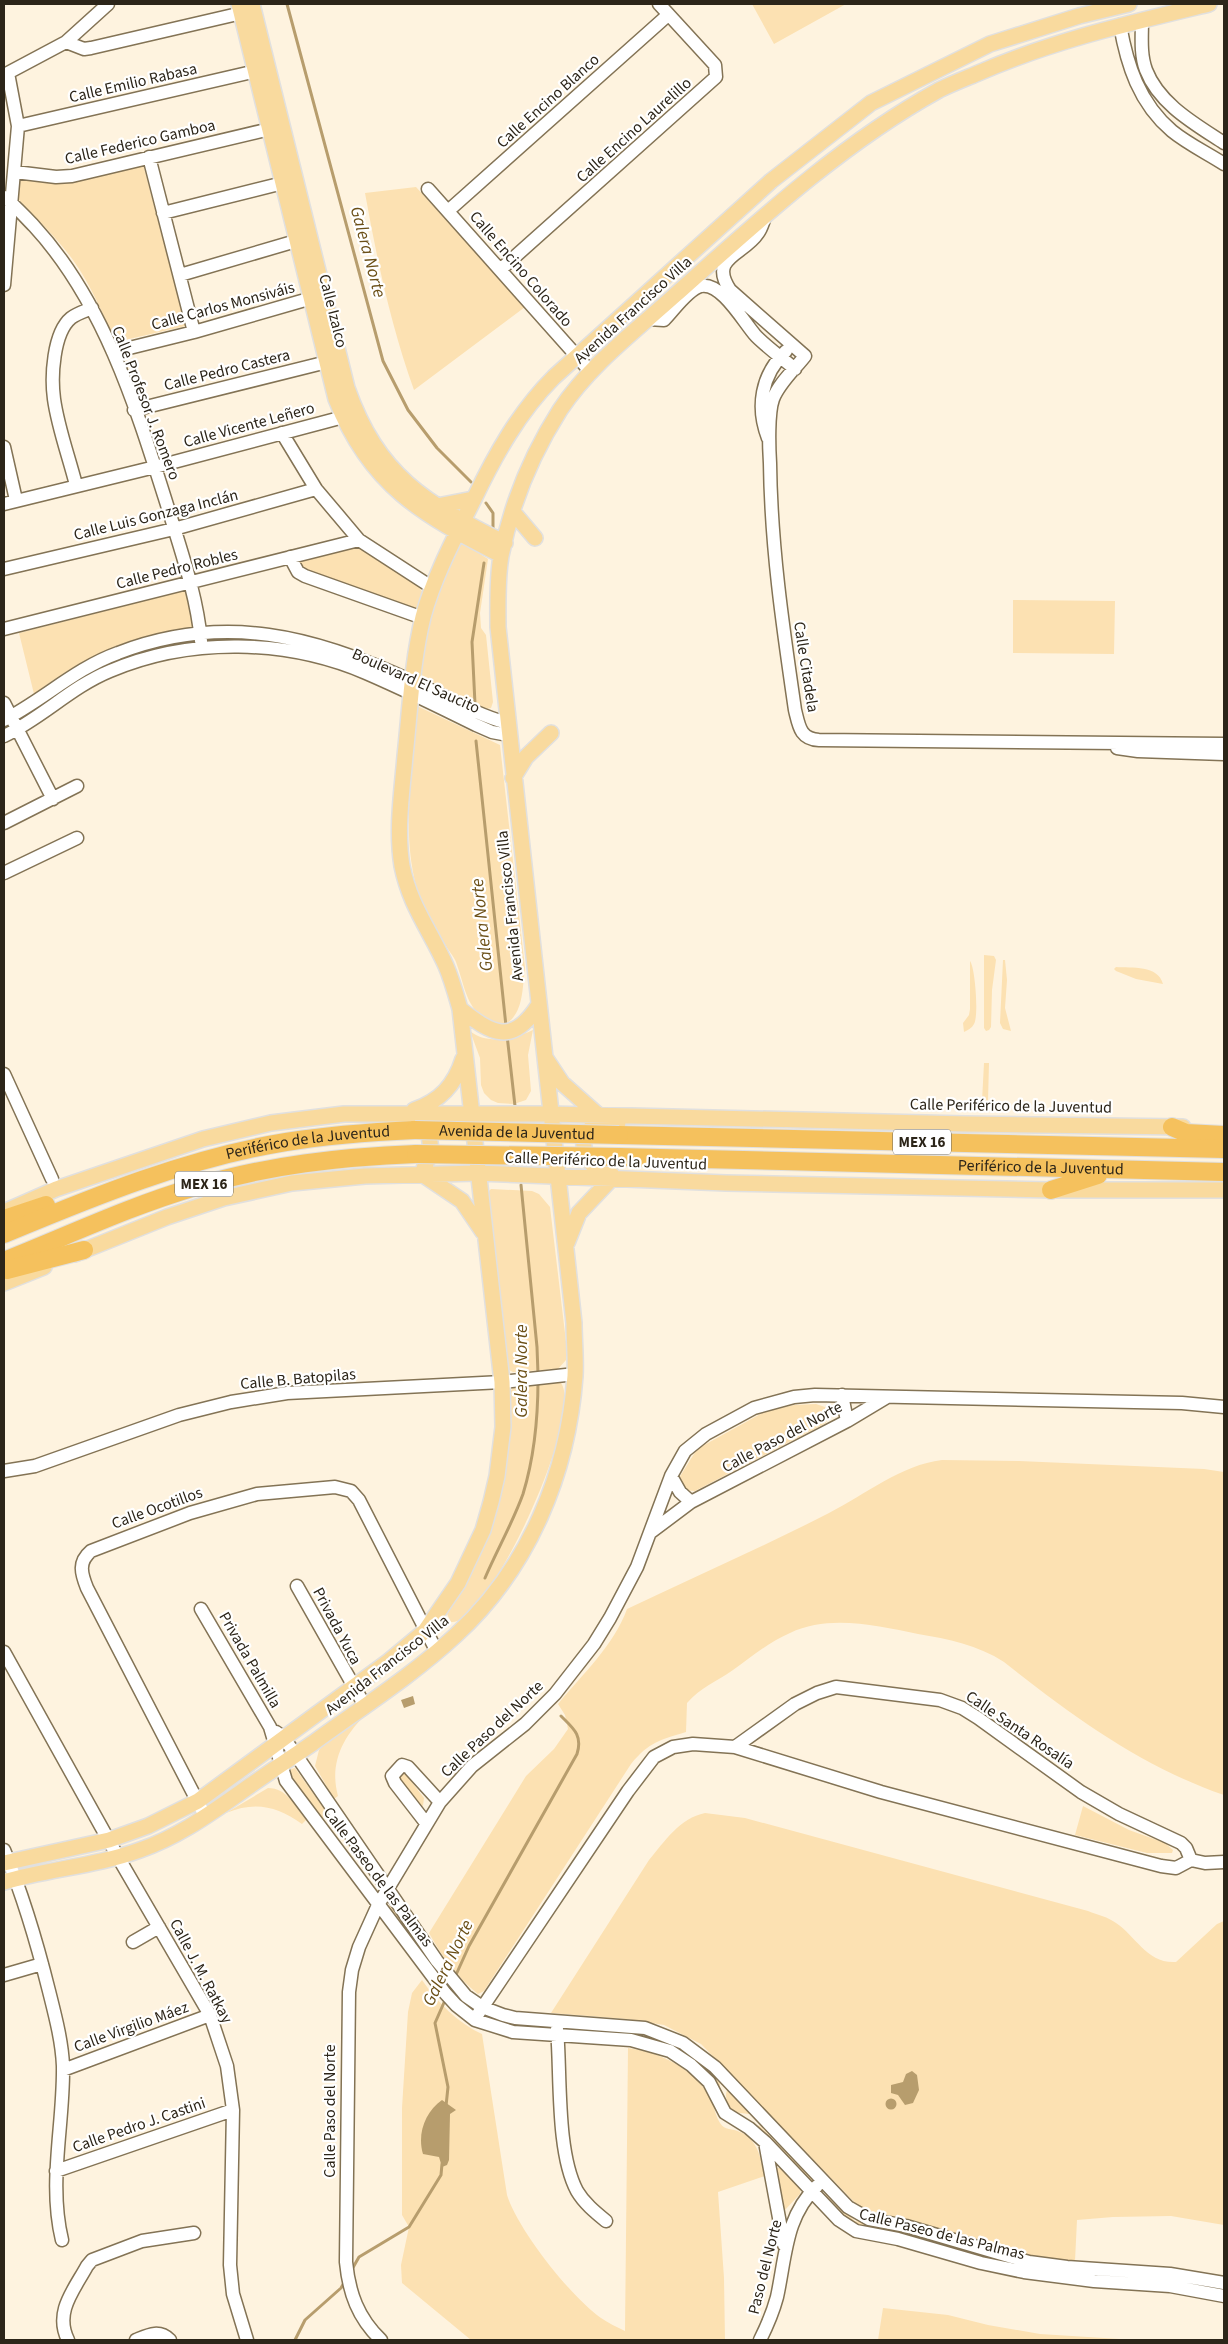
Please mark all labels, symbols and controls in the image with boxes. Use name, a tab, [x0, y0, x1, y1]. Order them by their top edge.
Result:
street label: Calle Encino Blanco	[492, 49, 604, 153]
street label: Calle Emilio Rabasa	[67, 58, 199, 108]
street label: Calle Encino Laurelillo	[572, 72, 696, 188]
street label: Calle Federico Gamboa	[63, 114, 217, 170]
water label: Galera Norte	[344, 204, 392, 301]
street label: Calle Encino Colorado	[465, 206, 577, 332]
street label: Avenida Francisco Villa	[569, 251, 697, 369]
street label: Calle Izalco	[313, 272, 353, 350]
street label: Calle Carlos Monsiváis	[149, 276, 297, 336]
street label: Calle Profesor J. Romero	[106, 323, 186, 483]
street label: Calle Pedro Castera	[162, 344, 292, 396]
street label: Calle Vicente Leñero	[181, 397, 317, 453]
street label: Calle Luis Gonzaga Inclán	[72, 484, 240, 546]
street label: Calle Pedro Robles	[114, 543, 240, 595]
street label: Calle Citadela	[788, 620, 824, 714]
street label: Boulevard El Saucito	[349, 643, 483, 719]
street label: Avenida Francisco Villa	[491, 830, 529, 982]
water label: Galera Norte	[465, 877, 499, 973]
street label: Calle Periférico de la Juventud	[910, 1093, 1112, 1119]
street label: Periférico de la Juventud	[223, 1120, 391, 1165]
street label: Avenida de la Juventud	[439, 1120, 595, 1145]
road number: MEX 16	[893, 1130, 951, 1154]
street label: Calle Periférico de la Juventud	[505, 1146, 707, 1176]
street label: Periférico de la Juventud	[958, 1154, 1124, 1181]
road number: MEX 16	[175, 1172, 233, 1196]
water label: Galera Norte	[509, 1324, 534, 1418]
street label: Calle B. Batopilas	[239, 1363, 357, 1395]
street label: Calle Paso del Norte	[718, 1396, 846, 1478]
street label: Calle Ocotillos	[108, 1481, 206, 1535]
street label: Privada Yuca	[307, 1583, 367, 1669]
street label: Privada Palmilla	[214, 1608, 286, 1712]
street label: Avenida Francisco Villa	[321, 1610, 453, 1720]
street label: Calle Paso del Norte	[436, 1675, 548, 1783]
street label: Calle Santa Rosalía	[961, 1685, 1079, 1775]
street label: Calle Paseo de las Palmas	[318, 1802, 438, 1952]
street label: Calle J. M. Ratkay	[164, 1915, 238, 2028]
water label: Galera Norte	[416, 1915, 480, 2010]
street label: Calle Virgilio Máez	[71, 1996, 192, 2058]
street label: Calle Paso del Norte	[319, 2044, 341, 2178]
street label: Calle Pedro J. Castini	[70, 2092, 208, 2158]
street label: Calle Paseo de las Palmas	[857, 2203, 1027, 2265]
street label: Paso del Norte	[743, 2217, 787, 2317]

